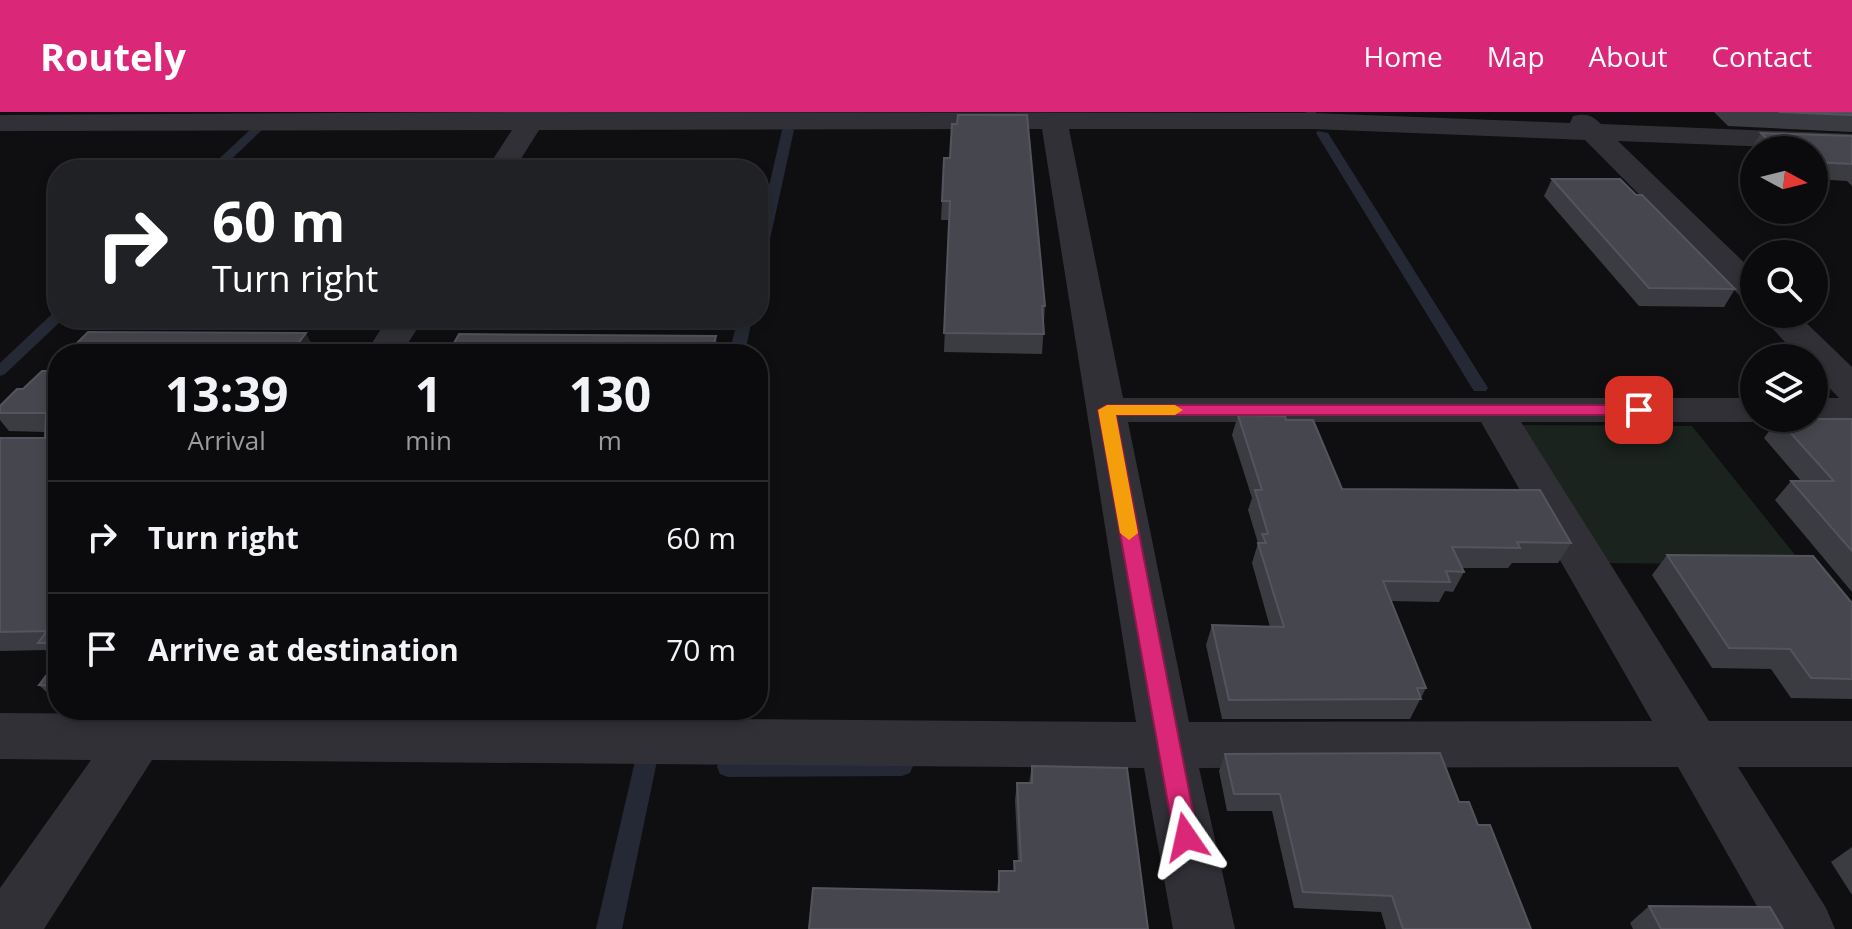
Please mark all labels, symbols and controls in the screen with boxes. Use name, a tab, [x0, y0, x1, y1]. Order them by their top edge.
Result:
text: Routely	[40, 30, 186, 82]
text: Home	[1364, 37, 1443, 75]
text: Map	[1487, 37, 1545, 75]
text: About	[1589, 37, 1667, 75]
text: Contact	[1711, 37, 1812, 75]
north arrow	[1740, 136, 1828, 224]
map controls	[1740, 136, 1828, 432]
text: 60 m	[212, 182, 346, 258]
icon: right	[80, 192, 184, 296]
button: search	[1740, 240, 1828, 328]
text: Turn right	[212, 254, 378, 303]
button: layers	[1740, 344, 1828, 432]
text: 13:39	[165, 361, 288, 426]
text: 1	[415, 361, 442, 426]
text: 130	[569, 361, 651, 426]
pin	[1605, 376, 1673, 444]
icon: arrive	[1617, 388, 1661, 432]
text: Arrival	[187, 422, 266, 458]
text: min	[405, 422, 452, 458]
text: m	[598, 422, 622, 458]
icon: right	[80, 515, 124, 559]
text: Turn right	[148, 517, 299, 558]
text: 60 m	[666, 517, 736, 558]
icon: arrive	[80, 627, 124, 671]
text: Arrive at destination	[148, 629, 459, 670]
text: 70 m	[666, 629, 736, 670]
position arrow	[1144, 795, 1228, 879]

